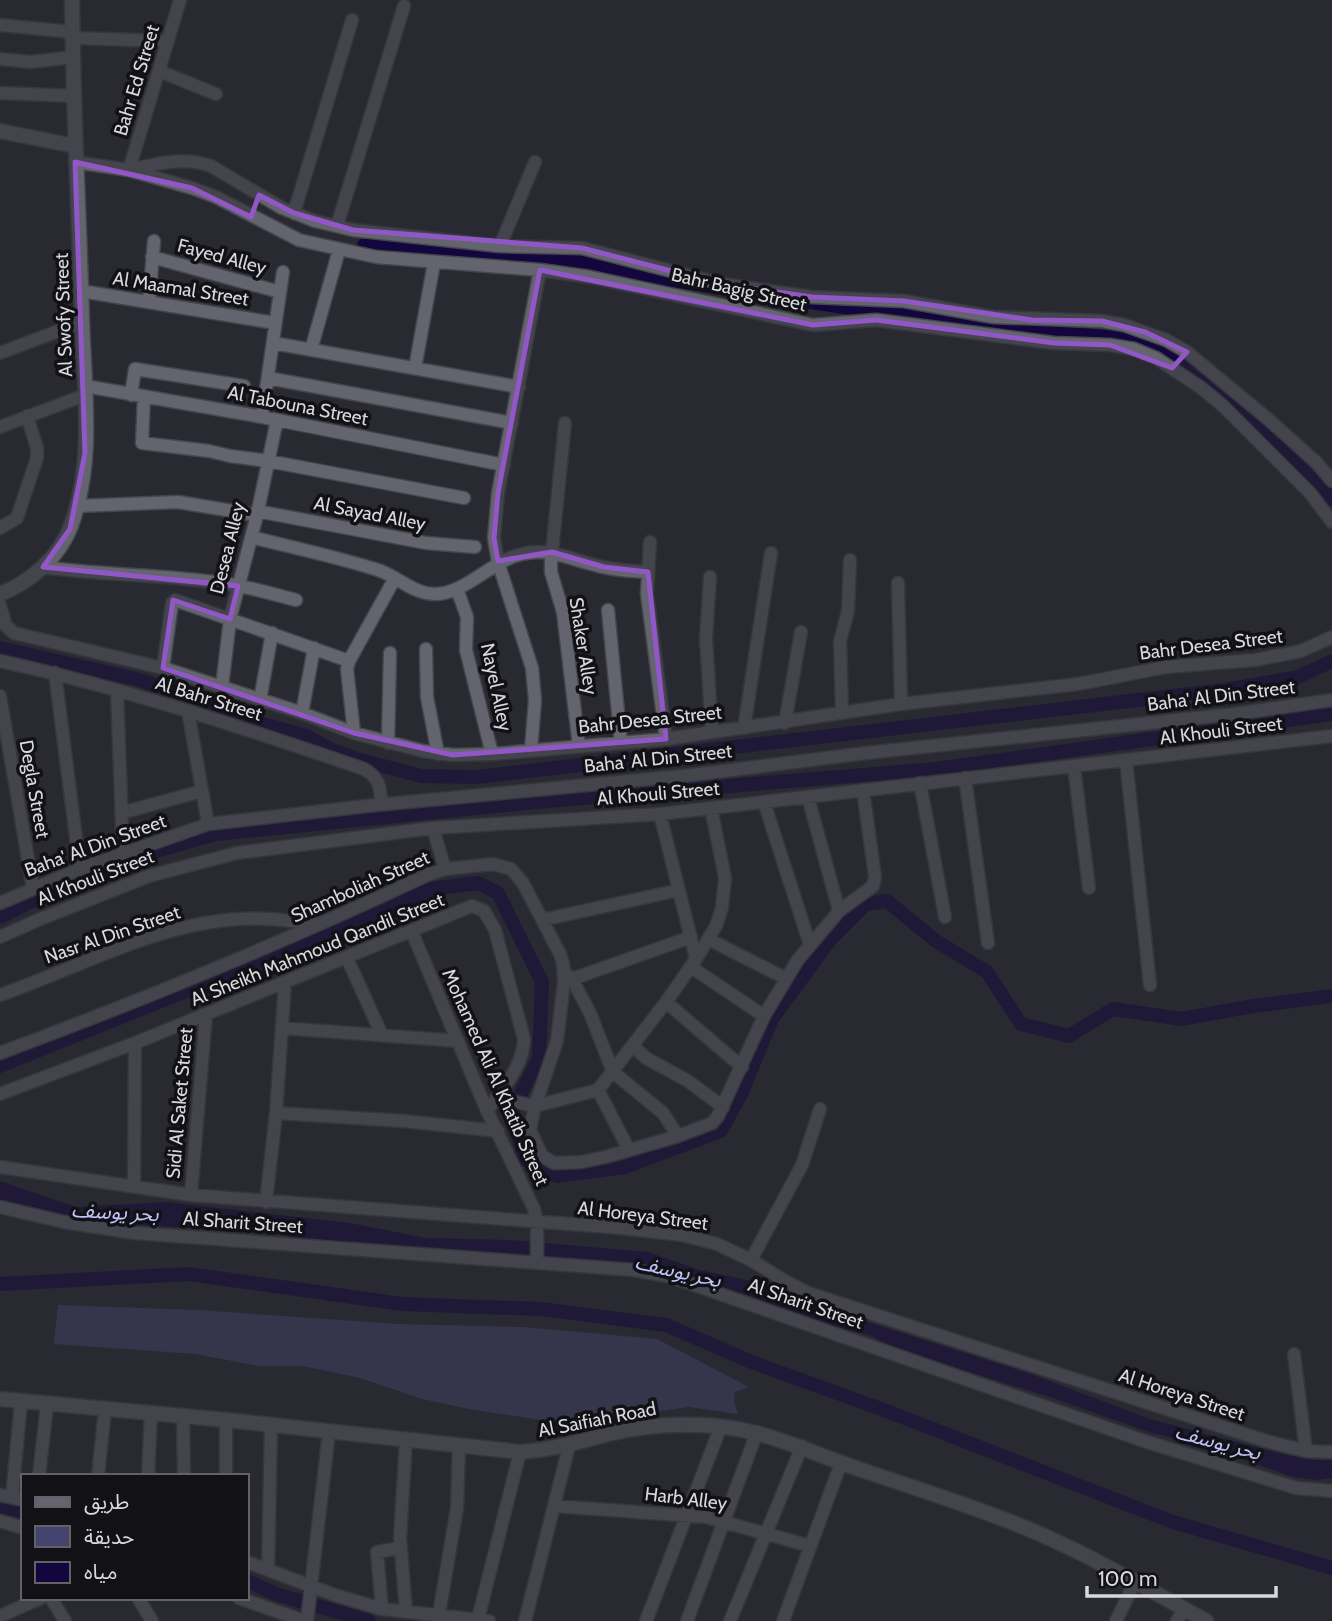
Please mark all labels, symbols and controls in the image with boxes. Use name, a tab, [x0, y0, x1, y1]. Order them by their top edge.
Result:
street label: Bahr Ed Street	[109, 21, 164, 138]
street label: Fayed Alley	[175, 234, 269, 279]
street label: Al Swofy Street	[50, 252, 77, 377]
street label: Bahr Bagig Street	[669, 263, 809, 316]
street label: Al Maamal Street	[111, 266, 251, 311]
street label: Al Tabouna Street	[226, 381, 370, 430]
street label: Al Sayad Alley	[312, 491, 428, 536]
street label: Desea Alley	[205, 499, 250, 597]
street label: Shaker Alley	[564, 596, 603, 697]
street label: Bahr Desea Street	[1138, 624, 1285, 665]
street label: Nayel Alley	[476, 641, 517, 734]
street label: Al Bahr Street	[153, 671, 265, 726]
street label: Baha' Al Din Street	[1146, 675, 1297, 716]
street label: Bahr Desea Street	[577, 700, 724, 738]
street label: Al Khouli Street	[1158, 711, 1284, 749]
street label: Degla Street	[15, 738, 55, 841]
street label: Baha' Al Din Street	[583, 739, 734, 778]
street label: Al Khouli Street	[596, 777, 721, 810]
street label: Baha' Al Din Street	[21, 809, 170, 882]
street label: Al Khouli Street	[33, 844, 157, 910]
street label: Shamboliah Street	[287, 845, 434, 927]
street label: Al Sheikh Mahmoud Qandil Street	[187, 888, 448, 1011]
street label: Nasr Al Din Street	[41, 900, 184, 968]
street label: Mohamed Ali Al Khatib Street	[437, 965, 554, 1190]
street label: Sidi Al Saket Street	[161, 1026, 198, 1180]
street label: Al Horeya Street	[577, 1196, 710, 1235]
water label: بحر يوسف	[71, 1197, 160, 1226]
street label: Al Sharit Street	[182, 1207, 304, 1238]
water label: بحر يوسف	[633, 1249, 724, 1293]
street label: Al Sharit Street	[745, 1273, 867, 1334]
street label: Al Horeya Street	[1116, 1363, 1248, 1426]
street label: Al Saifiah Road	[536, 1397, 658, 1442]
water label: بحر يوسف	[1173, 1418, 1264, 1465]
legend	[21, 1474, 248, 1600]
street label: Harb Alley	[643, 1482, 729, 1515]
text: طريق	[84, 1489, 129, 1515]
text: حديقة	[84, 1524, 134, 1549]
scale bar	[1087, 1554, 1276, 1598]
text: مياه	[84, 1559, 117, 1584]
text: 100 m	[1098, 1566, 1157, 1591]

